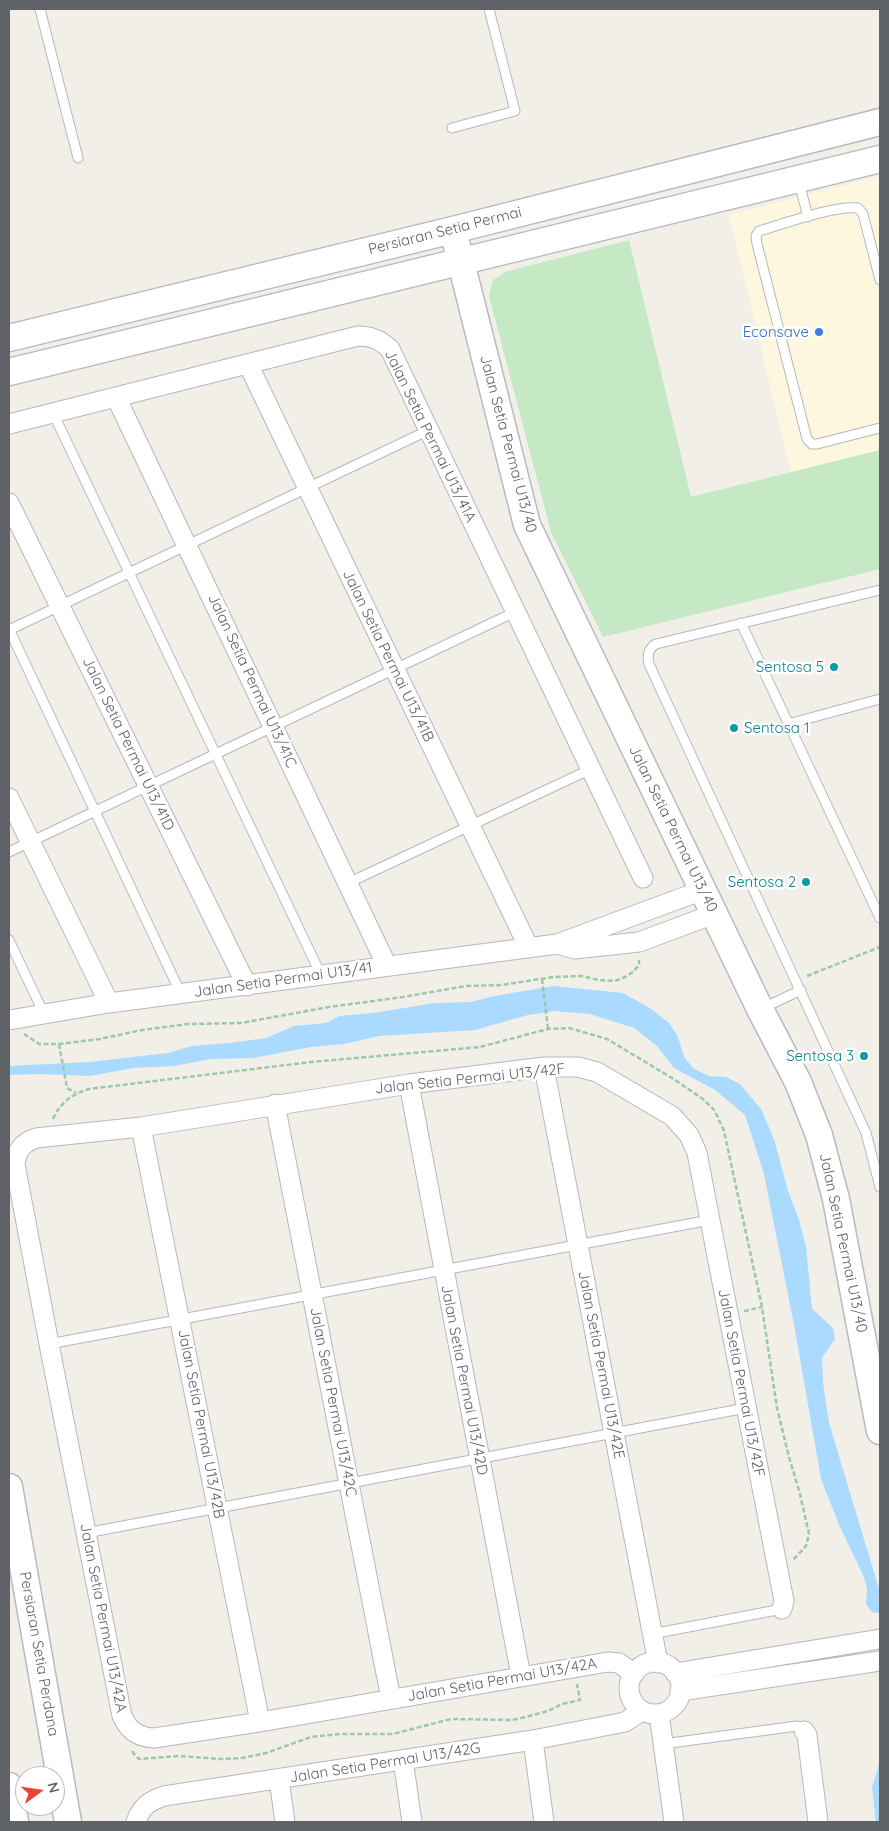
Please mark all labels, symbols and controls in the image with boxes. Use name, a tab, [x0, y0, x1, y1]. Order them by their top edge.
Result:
street label: Persiaran Setia Permai	[367, 203, 523, 259]
place label: Econsave	[743, 323, 809, 341]
marker: Econsave	[813, 326, 825, 338]
street label: Jalan Setia Permai U13/41A	[380, 347, 480, 525]
street label: Jalan Setia Permai U13/40	[476, 353, 540, 535]
street label: Jalan Setia Permai U13/41B	[338, 567, 438, 745]
street label: Jalan Setia Permai U13/41C	[204, 591, 300, 771]
street label: Jalan Setia Permai U13/41D	[78, 654, 178, 834]
place label: Sentosa 5	[756, 658, 824, 676]
marker: Sentosa 5	[828, 661, 840, 673]
place label: Sentosa 1	[744, 719, 810, 737]
marker: Sentosa 1	[728, 722, 740, 734]
street label: Jalan Setia Permai U13/40	[625, 743, 721, 915]
place label: Sentosa 2	[728, 873, 796, 891]
marker: Sentosa 2	[800, 876, 812, 888]
street label: Jalan Setia Permai U13/41	[193, 959, 373, 1001]
place label: Sentosa 3	[786, 1047, 854, 1065]
marker: Sentosa 3	[858, 1050, 870, 1062]
street label: Jalan Setia Permai U13/42F	[374, 1060, 566, 1098]
street label: Jalan Setia Permai U13/40	[815, 1152, 871, 1334]
street label: Jalan Setia Permai U13/42E	[574, 1269, 628, 1461]
street label: Jalan Setia Permai U13/42D	[437, 1283, 491, 1477]
street label: Jalan Setia Permai U13/42F	[714, 1287, 768, 1479]
street label: Jalan Setia Permai U13/42C	[306, 1306, 360, 1498]
street label: Jalan Setia Permai U13/42B	[174, 1328, 228, 1520]
street label: Jalan Setia Permai U13/42A	[76, 1522, 130, 1714]
street label: Persiaran Setia Perdana	[16, 1570, 62, 1738]
street label: Jalan Setia Permai U13/42A	[406, 1654, 598, 1706]
street label: Jalan Setia Permai U13/42G	[288, 1739, 482, 1787]
north arrow	[15, 1766, 65, 1816]
text: N	[44, 1780, 64, 1795]

